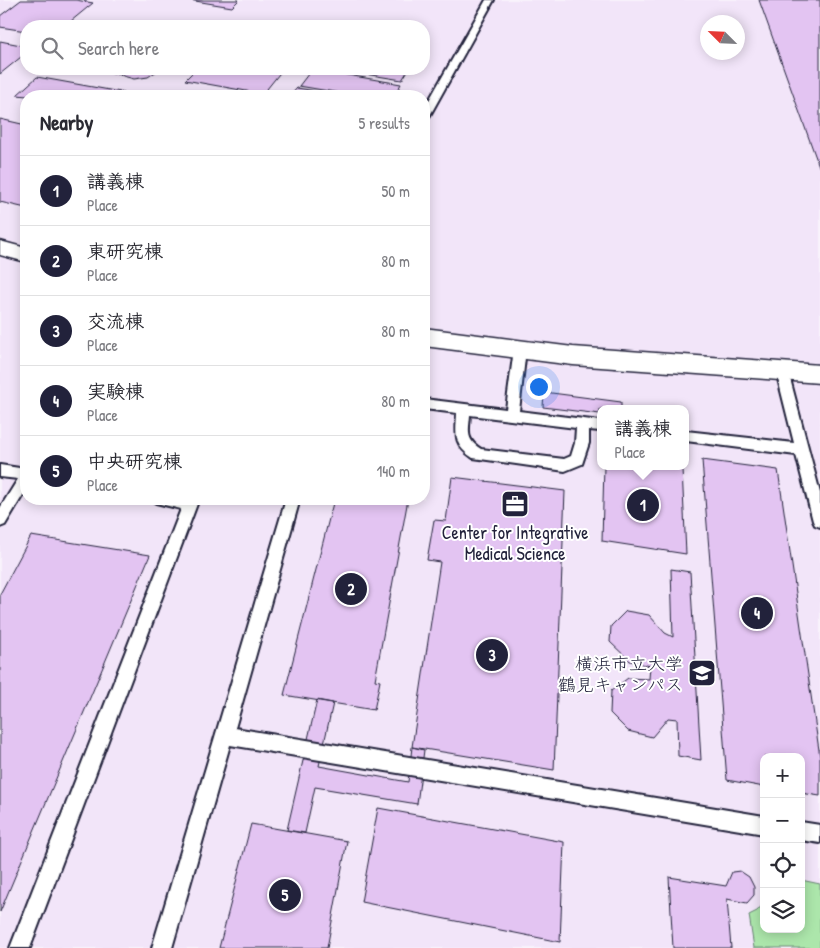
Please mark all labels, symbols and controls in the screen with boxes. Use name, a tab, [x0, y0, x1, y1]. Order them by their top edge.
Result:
north arrow	[700, 15, 745, 60]
search box	[20, 20, 430, 75]
icon: search	[38, 34, 66, 62]
text: Search here	[78, 35, 159, 61]
text: Nearby	[40, 108, 93, 137]
text: 5 results	[359, 112, 410, 134]
text: 講義棟	[87, 168, 144, 194]
text: 1	[53, 180, 59, 202]
text: 50 m	[382, 180, 410, 202]
text: Place	[87, 194, 118, 216]
text: 東研究棟	[87, 238, 163, 264]
text: 2	[52, 250, 60, 272]
text: 80 m	[381, 250, 410, 272]
text: Place	[87, 264, 118, 286]
text: 交流棟	[87, 308, 144, 334]
text: 3	[52, 320, 60, 342]
text: 80 m	[381, 320, 410, 342]
text: Place	[87, 334, 118, 356]
your location	[526, 374, 552, 400]
text: 実験棟	[87, 378, 144, 404]
text: 4	[53, 390, 59, 412]
text: 80 m	[381, 390, 410, 412]
text: Place	[87, 404, 118, 426]
popup	[597, 405, 689, 470]
text: 講義棟	[614, 415, 672, 441]
text: Place	[614, 441, 645, 463]
text: 中央研究棟	[87, 448, 182, 474]
text: 5	[53, 460, 59, 482]
text: 140 m	[376, 460, 410, 482]
text: Place	[87, 474, 118, 496]
pin: 1	[627, 486, 659, 524]
office icon: Center for Integrative Medical Science	[500, 489, 530, 519]
place label: Center for Integrative Medical Science	[442, 520, 588, 566]
pin: 2	[335, 570, 367, 608]
pin: 4	[741, 594, 773, 632]
pin: 3	[476, 636, 508, 674]
place label: 横浜市立大学 鶴見キャンパス	[558, 651, 683, 697]
school or university icon: 横浜市立大学 鶴見キャンパス	[687, 658, 717, 688]
map controls	[760, 753, 805, 933]
button: +	[760, 753, 805, 798]
button: −	[760, 798, 805, 843]
button: locate	[760, 843, 805, 888]
pin: 5	[269, 876, 301, 914]
button: layers	[760, 888, 805, 933]

